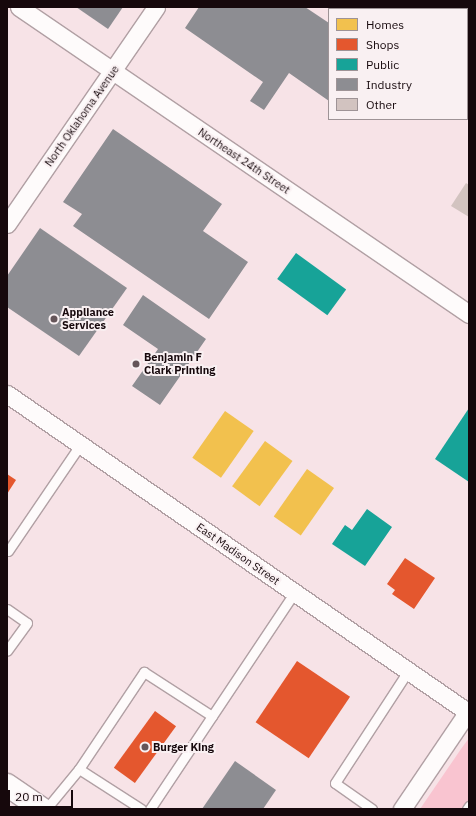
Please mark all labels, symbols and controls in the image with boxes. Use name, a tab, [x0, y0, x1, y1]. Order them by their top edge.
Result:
legend	[328, 8, 468, 120]
text: Homes	[366, 17, 404, 32]
text: Shops	[366, 37, 399, 52]
text: Public	[366, 57, 399, 72]
street label: North Oklahoma Avenue	[42, 63, 122, 169]
text: Industry	[366, 77, 412, 92]
text: Other	[366, 97, 397, 112]
street label: Northeast 24th Street	[196, 125, 292, 197]
place label: Appliance Services	[62, 306, 114, 332]
marker: Appliance Services	[49, 314, 59, 324]
place label: Benjamin F Clark Printing	[144, 351, 215, 377]
marker: Benjamin F Clark Printing	[131, 359, 141, 369]
street label: East Madison Street	[194, 520, 282, 588]
place label: Burger King	[153, 740, 214, 754]
marker: Burger King	[140, 742, 150, 752]
scale bar	[10, 782, 75, 808]
text: 20 m	[15, 789, 43, 804]

